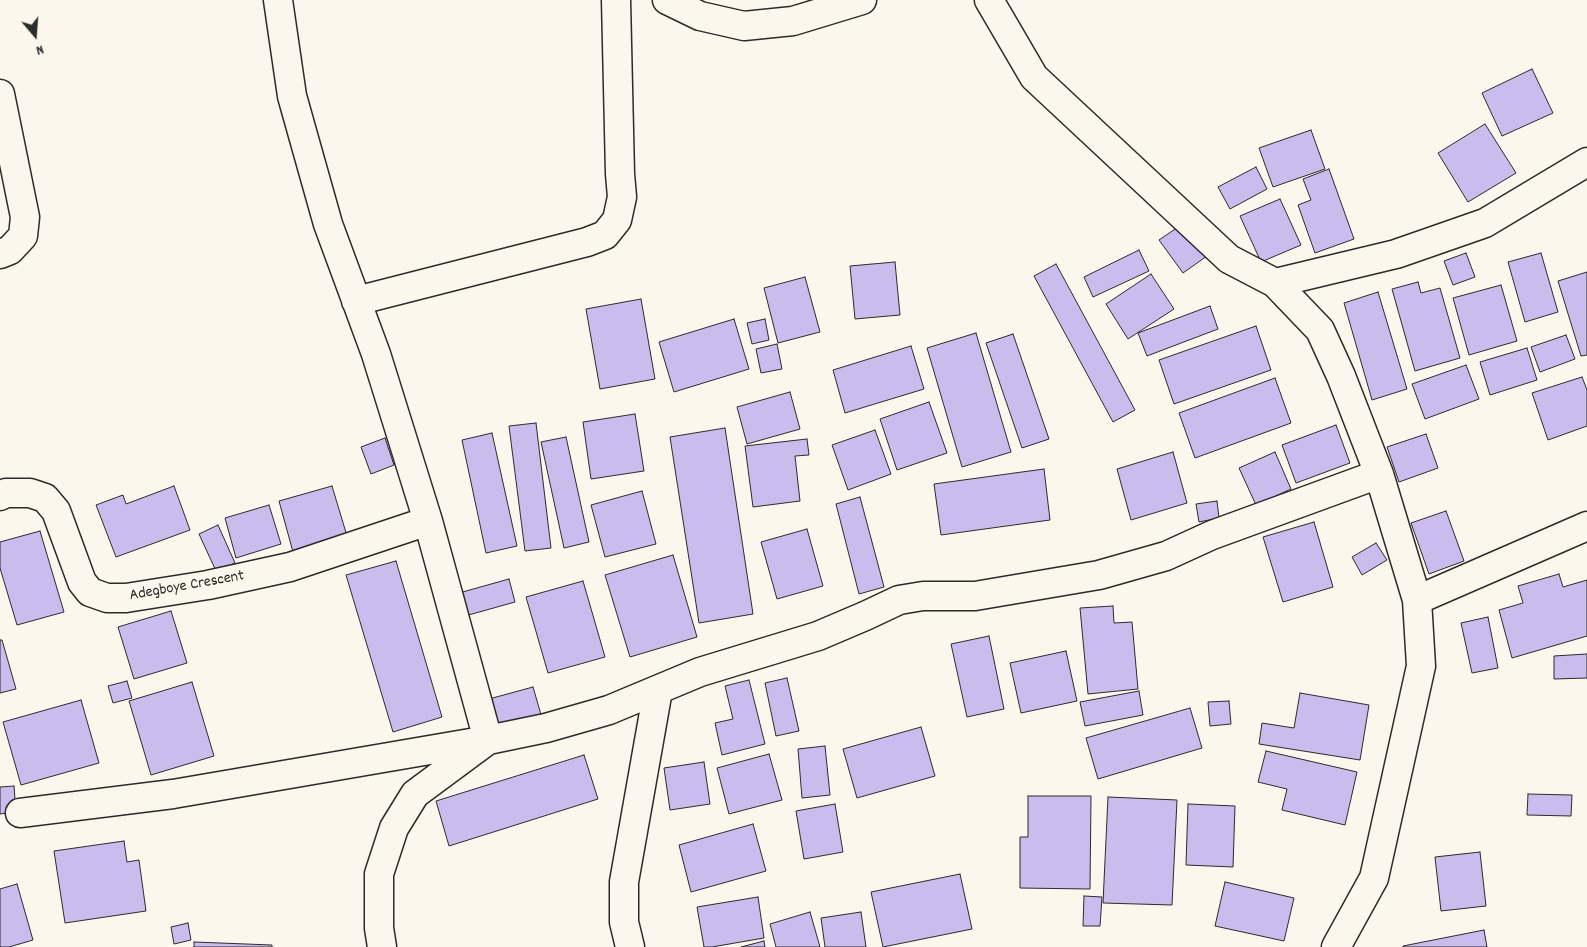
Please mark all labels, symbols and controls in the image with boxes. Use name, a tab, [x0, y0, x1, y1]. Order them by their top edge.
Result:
north arrow	[10, 10, 60, 60]
text: N	[33, 39, 46, 60]
street label: Adegboye Crescent	[128, 567, 246, 607]

